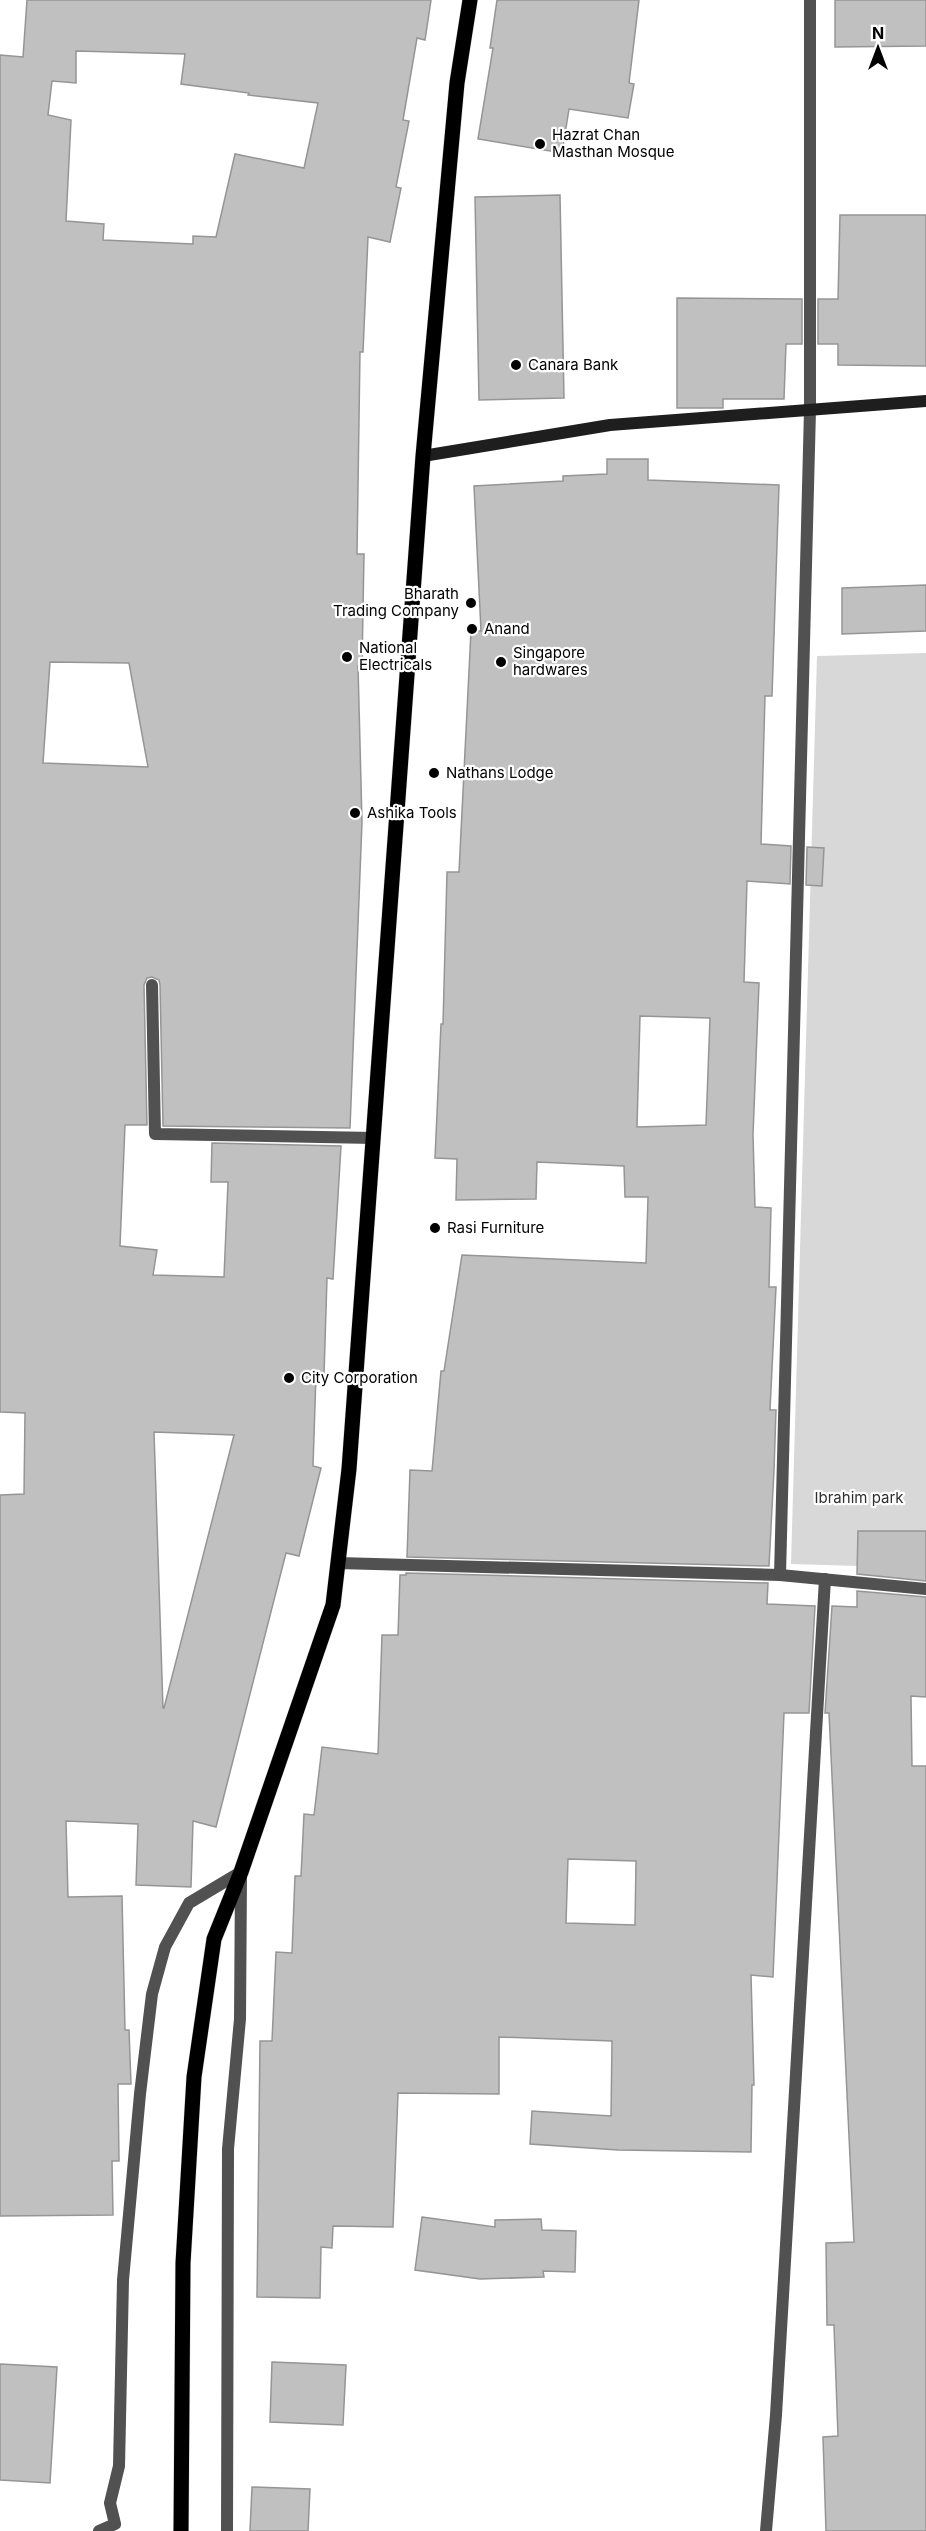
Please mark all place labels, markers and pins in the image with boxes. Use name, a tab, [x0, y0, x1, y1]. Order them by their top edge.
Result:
place label: Hazrat Chan Masthan Mosque	[552, 125, 674, 161]
marker: Hazrat Chan Masthan Mosque	[533, 137, 547, 151]
place label: Canara Bank	[528, 355, 619, 374]
marker: Canara Bank	[509, 358, 523, 372]
place label: Bharath Trading Company	[333, 584, 460, 620]
marker: Bharath Trading Company	[464, 596, 478, 610]
place label: Anand	[484, 619, 530, 638]
marker: Anand	[465, 622, 479, 636]
place label: National Electricals	[359, 638, 432, 674]
place label: Singapore hardwares	[513, 643, 588, 679]
marker: National Electricals	[340, 650, 354, 664]
marker: Singapore hardwares	[494, 655, 508, 669]
place label: Nathans Lodge	[446, 763, 554, 782]
marker: Nathans Lodge	[427, 766, 441, 780]
place label: Ashika Tools	[367, 803, 457, 822]
marker: Ashika Tools	[348, 806, 362, 820]
place label: Rasi Furniture	[447, 1218, 544, 1237]
marker: Rasi Furniture	[428, 1221, 442, 1235]
place label: City Corporation	[301, 1368, 418, 1387]
marker: City Corporation	[282, 1371, 296, 1385]

